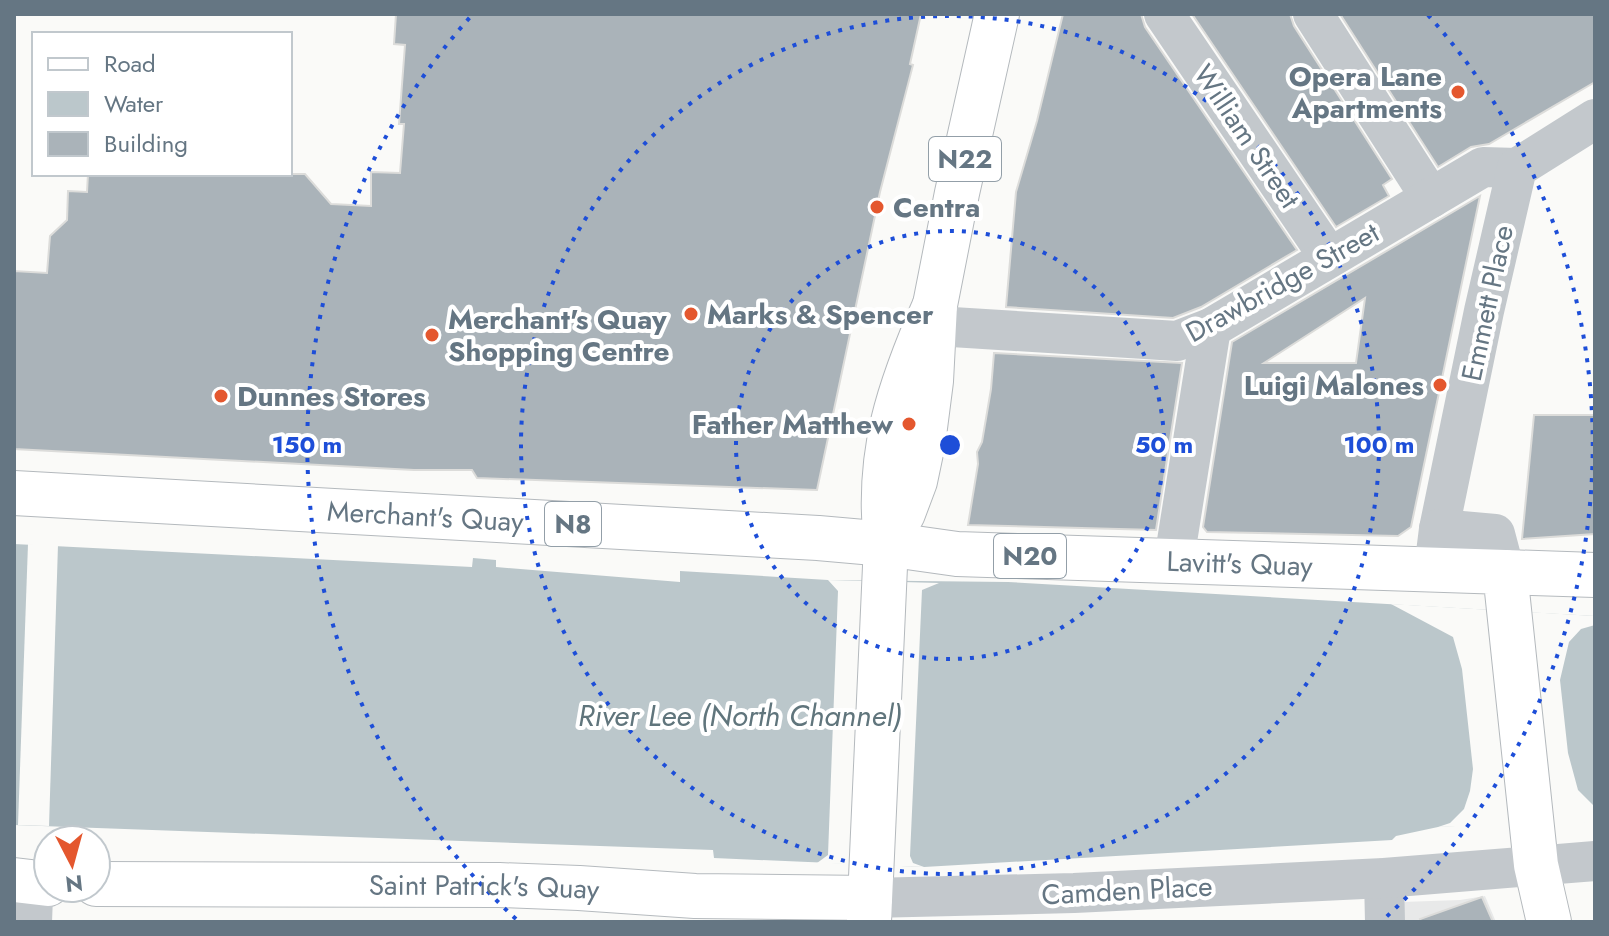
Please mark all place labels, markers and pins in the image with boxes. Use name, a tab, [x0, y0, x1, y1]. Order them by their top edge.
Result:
place label: Opera Lane Apartments	[1289, 56, 1442, 129]
marker: Opera Lane Apartments	[1449, 83, 1467, 101]
place label: Centra	[893, 187, 980, 228]
marker: Centra	[868, 198, 886, 216]
place label: Marks & Spencer	[707, 294, 934, 335]
place label: Merchant's Quay Shopping Centre	[448, 299, 670, 372]
marker: Marks & Spencer	[682, 305, 700, 323]
marker: Merchant's Quay Shopping Centre	[423, 326, 441, 344]
place label: Luigi Malones	[1244, 365, 1424, 406]
place label: Dunnes Stores	[237, 376, 426, 417]
marker: Luigi Malones	[1431, 376, 1449, 394]
marker: Dunnes Stores	[212, 387, 230, 405]
place label: Father Matthew	[692, 404, 894, 445]
marker: Father Matthew	[900, 415, 918, 433]
centre of rings	[936, 431, 964, 459]

